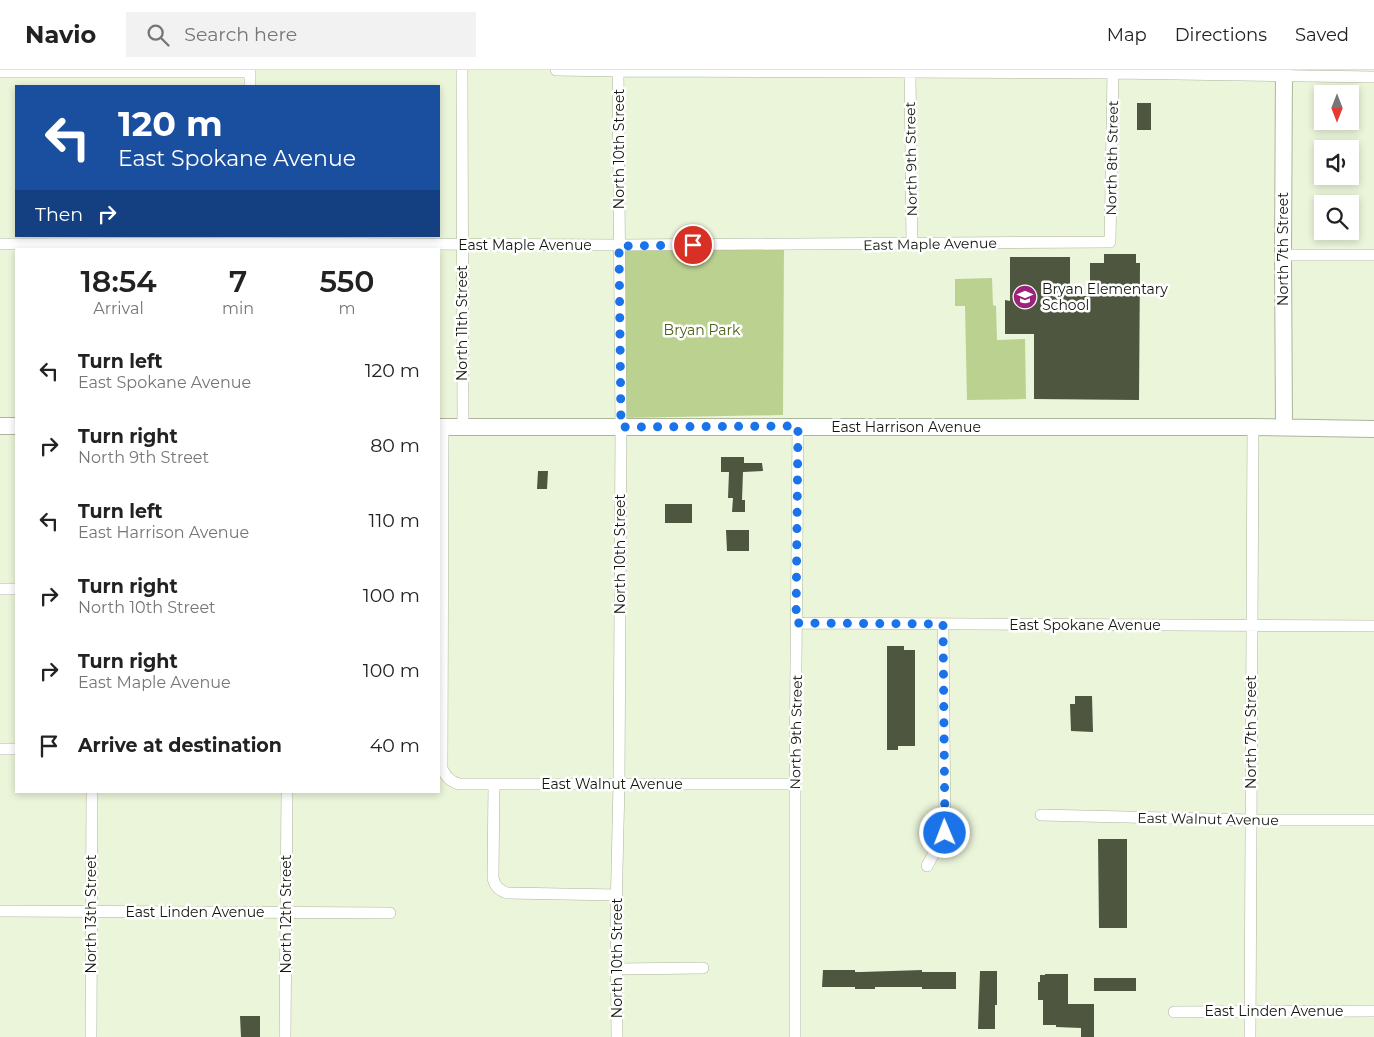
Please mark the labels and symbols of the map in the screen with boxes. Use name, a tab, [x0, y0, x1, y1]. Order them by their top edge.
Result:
north arrow	[1314, 85, 1359, 130]
street label: North 10th Street	[610, 88, 628, 209]
street label: North 8th Street	[1102, 100, 1122, 216]
street label: North 9th Street	[901, 101, 921, 216]
street label: North 7th Street	[1274, 192, 1292, 306]
pin	[672, 224, 714, 266]
street label: East Maple Avenue	[863, 234, 997, 254]
street label: East Maple Avenue	[458, 236, 592, 254]
street label: North 11th Street	[453, 265, 471, 381]
place label: Bryan Elementary School	[1042, 280, 1168, 314]
school or university icon: Bryan Elementary School	[1012, 284, 1038, 310]
park label: Bryan Park	[664, 321, 741, 339]
street label: East Harrison Avenue	[831, 418, 981, 436]
street label: North 10th Street	[611, 493, 629, 614]
street label: East Spokane Avenue	[1009, 616, 1161, 634]
street label: North 9th Street	[786, 674, 806, 789]
street label: North 7th Street	[1242, 675, 1260, 789]
street label: East Walnut Avenue	[541, 775, 683, 793]
position arrow	[918, 806, 970, 858]
street label: East Walnut Avenue	[1137, 809, 1279, 829]
street label: North 13th Street	[82, 854, 100, 973]
street label: North 12th Street	[277, 854, 295, 973]
street label: North 10th Street	[608, 897, 626, 1018]
street label: East Linden Avenue	[125, 903, 265, 921]
street label: East Linden Avenue	[1204, 1002, 1344, 1020]

